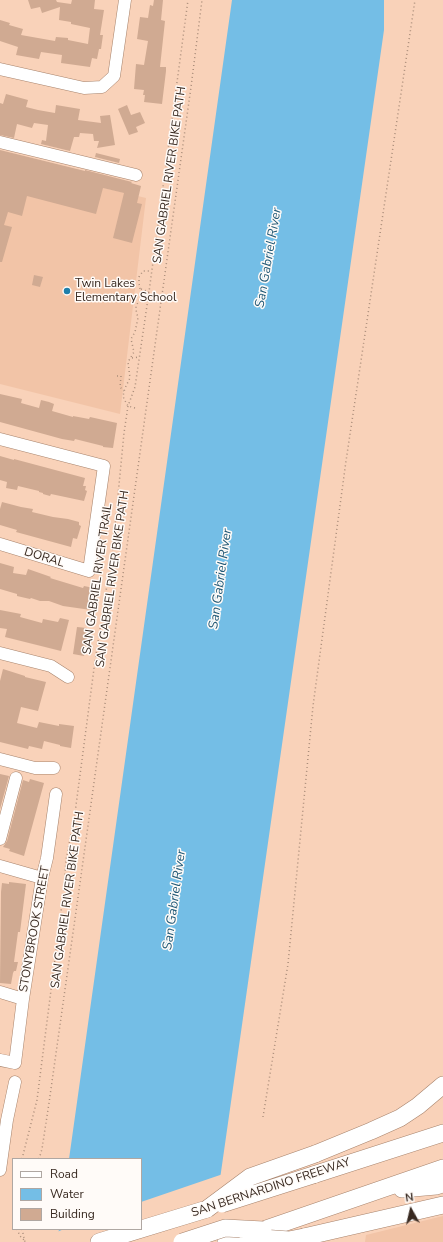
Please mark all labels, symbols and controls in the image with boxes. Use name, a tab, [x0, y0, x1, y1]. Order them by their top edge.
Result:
street label: SAN GABRIEL RIVER BIKE PATH	[150, 86, 190, 264]
water label: San Gabriel River	[253, 207, 285, 309]
place label: Twin Lakes Elementary School	[75, 277, 176, 305]
marker: Twin Lakes Elementary School	[62, 286, 72, 296]
street label: SAN GABRIEL RIVER BIKE PATH	[93, 490, 133, 668]
street label: SAN GABRIEL RIVER TRAIL	[80, 503, 116, 655]
water label: San Gabriel River	[206, 528, 236, 630]
street label: DORAL	[22, 545, 66, 571]
street label: SAN GABRIEL RIVER BIKE PATH	[48, 811, 88, 989]
water label: San Gabriel River	[160, 849, 190, 951]
street label: STONYBROOK STREET	[17, 865, 53, 993]
street label: SAN BERNARDINO FREEWAY	[190, 1155, 352, 1221]
legend	[12, 1158, 142, 1230]
text: Road	[50, 1166, 78, 1182]
text: Water	[50, 1186, 84, 1202]
north arrow	[391, 1190, 431, 1230]
text: N	[404, 1190, 414, 1206]
text: Building	[50, 1206, 95, 1222]

